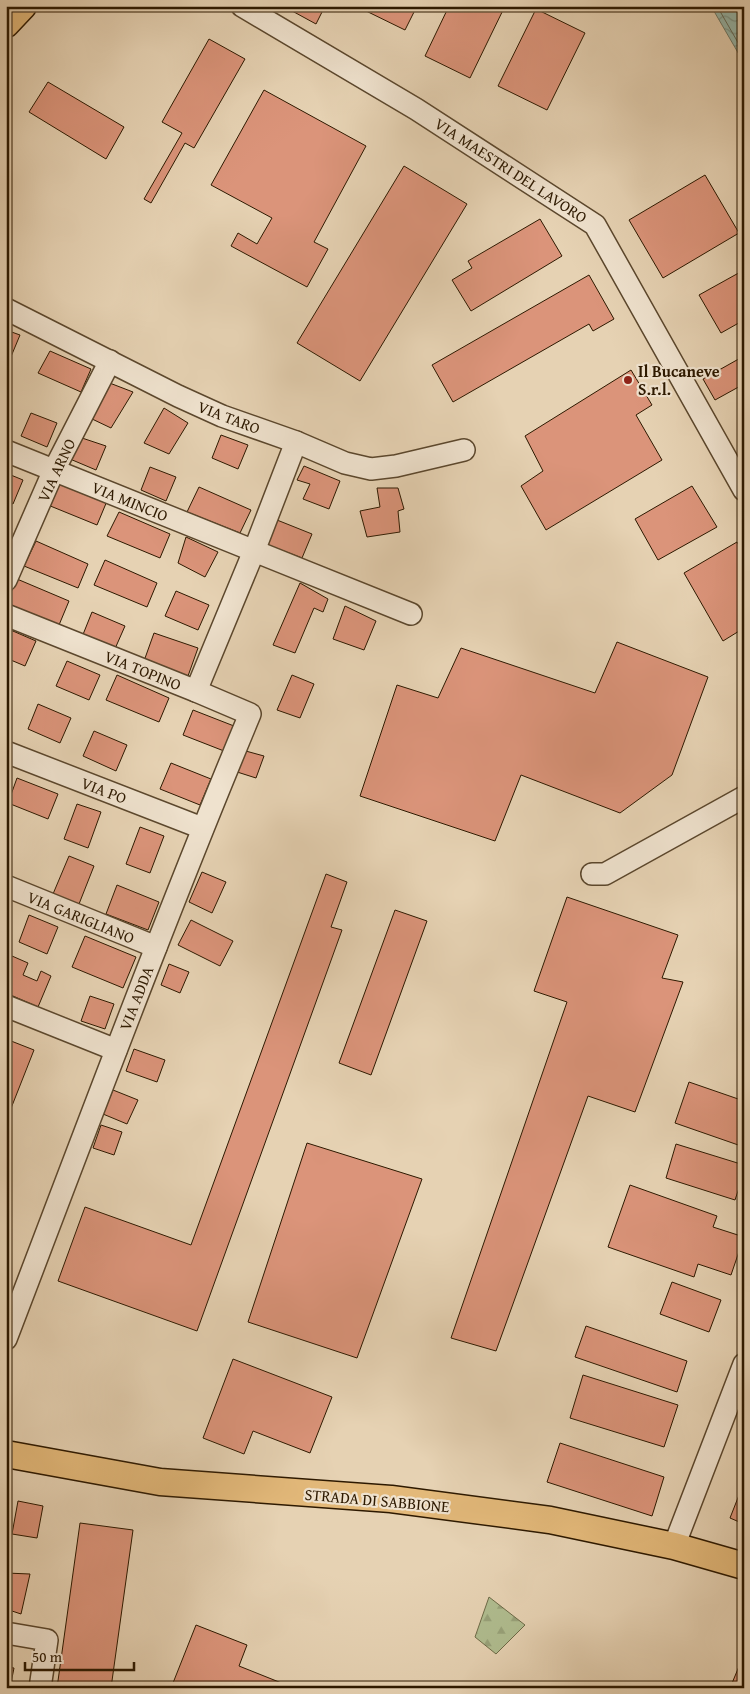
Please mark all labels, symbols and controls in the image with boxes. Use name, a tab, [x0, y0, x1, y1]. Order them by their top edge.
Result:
street label: VIA MAESTRI DEL LAVORO	[430, 112, 592, 229]
place label: Il Bucaneve S.r.l.	[638, 359, 720, 401]
marker: Il Bucaneve S.r.l.	[622, 374, 634, 386]
street label: VIA TARO	[194, 394, 264, 440]
street label: VIA ARNO	[31, 434, 81, 506]
street label: VIA MINCIO	[88, 475, 172, 527]
street label: VIA TOPINO	[101, 644, 185, 696]
street label: VIA PO	[78, 770, 130, 810]
street label: VIA GARIGLIANO	[24, 885, 139, 950]
street label: VIA ADDA	[113, 962, 159, 1034]
street label: STRADA DI SABBIONE	[304, 1482, 450, 1518]
scale bar	[25, 1639, 134, 1671]
text: 50 m	[32, 1646, 63, 1667]

